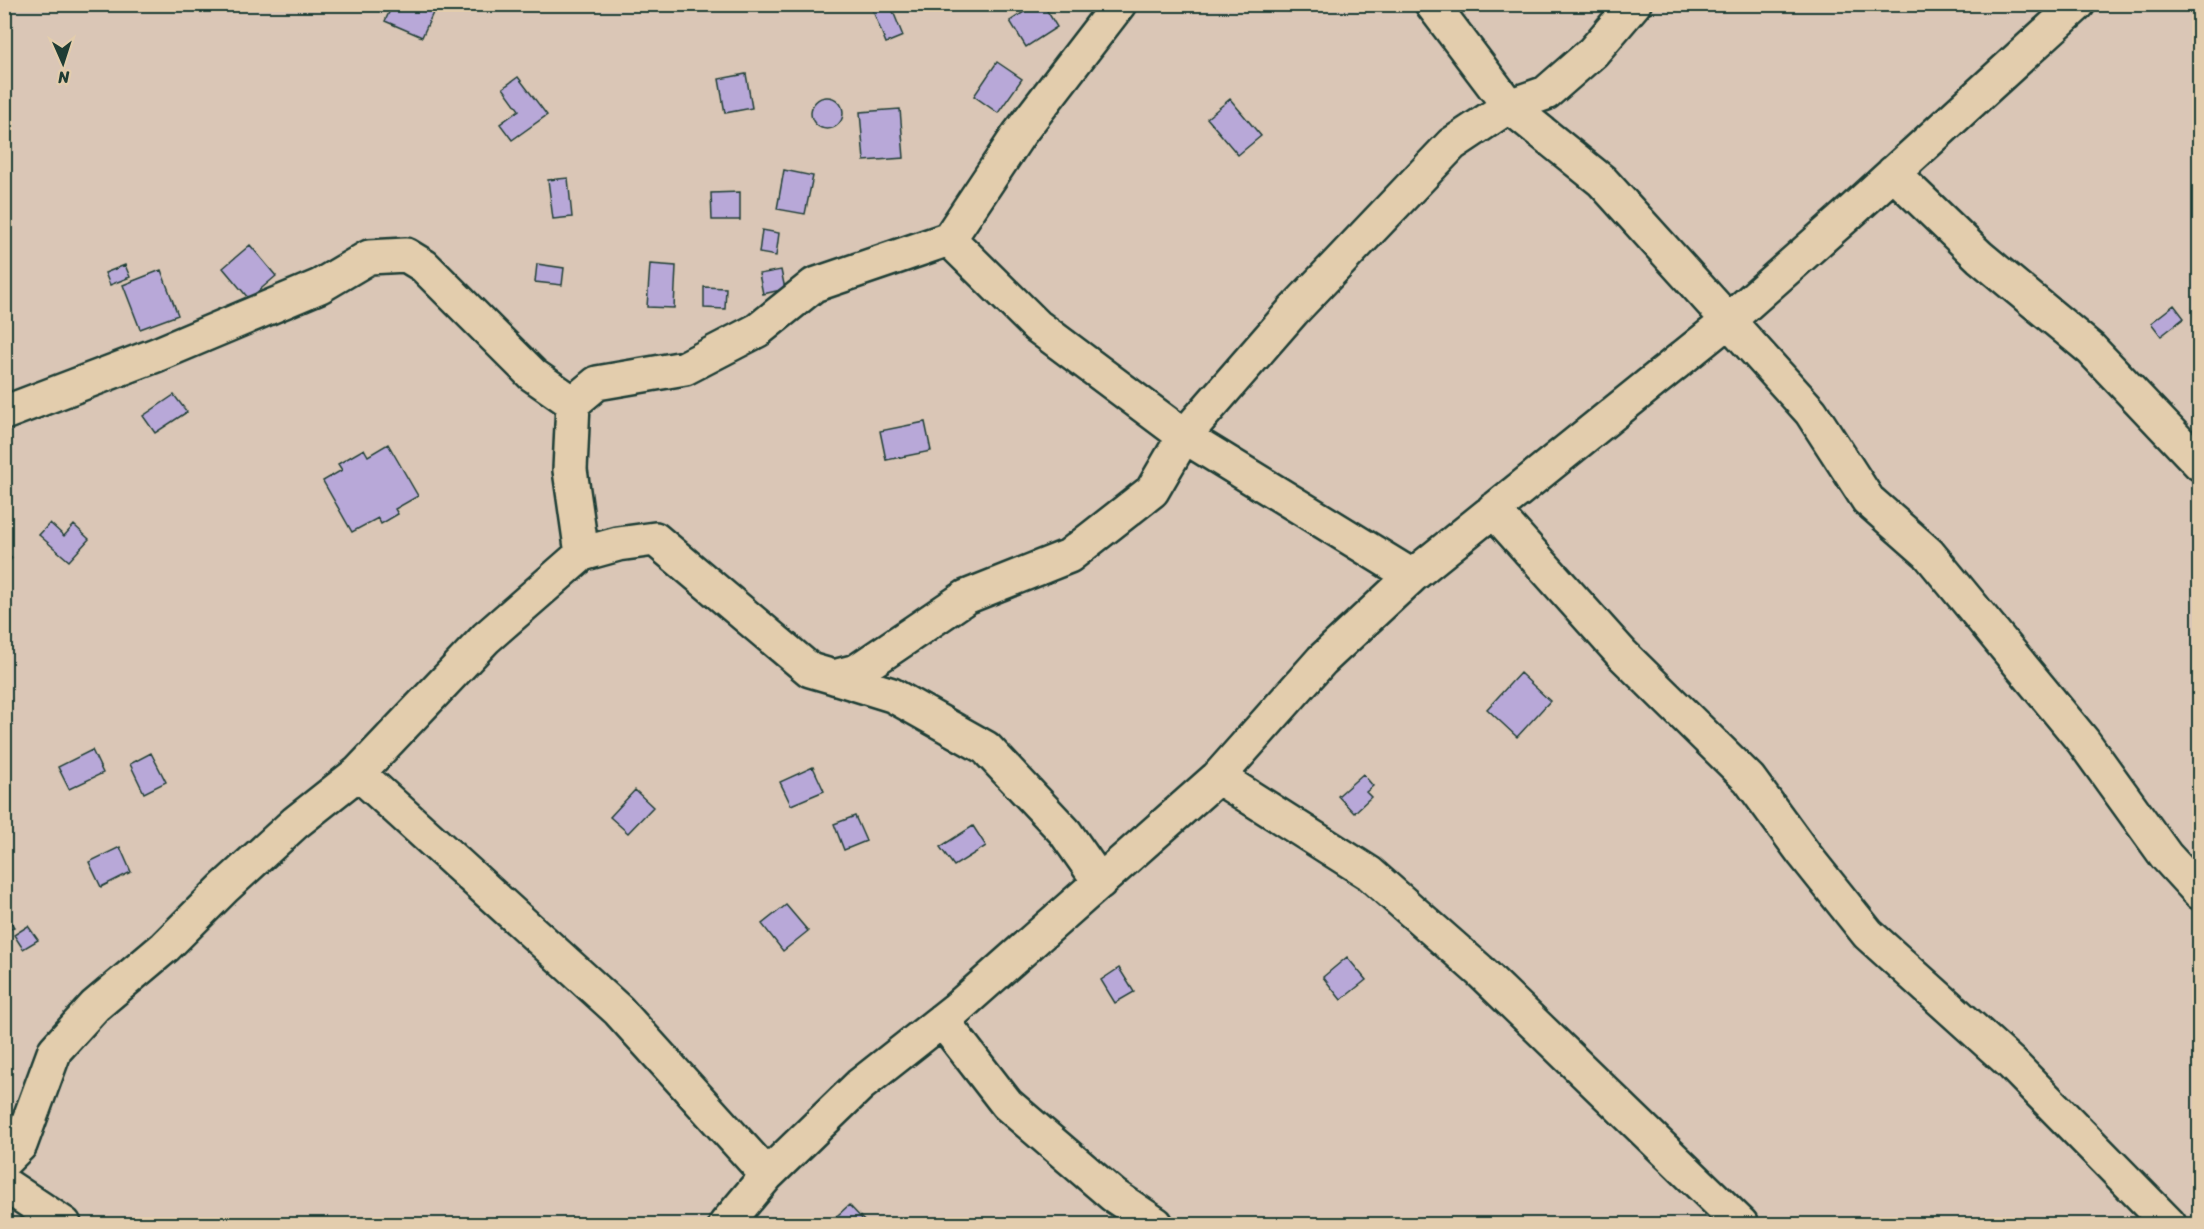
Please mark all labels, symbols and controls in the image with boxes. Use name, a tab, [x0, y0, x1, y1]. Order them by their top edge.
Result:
north arrow	[33, 33, 93, 93]
text: N	[57, 63, 71, 92]

